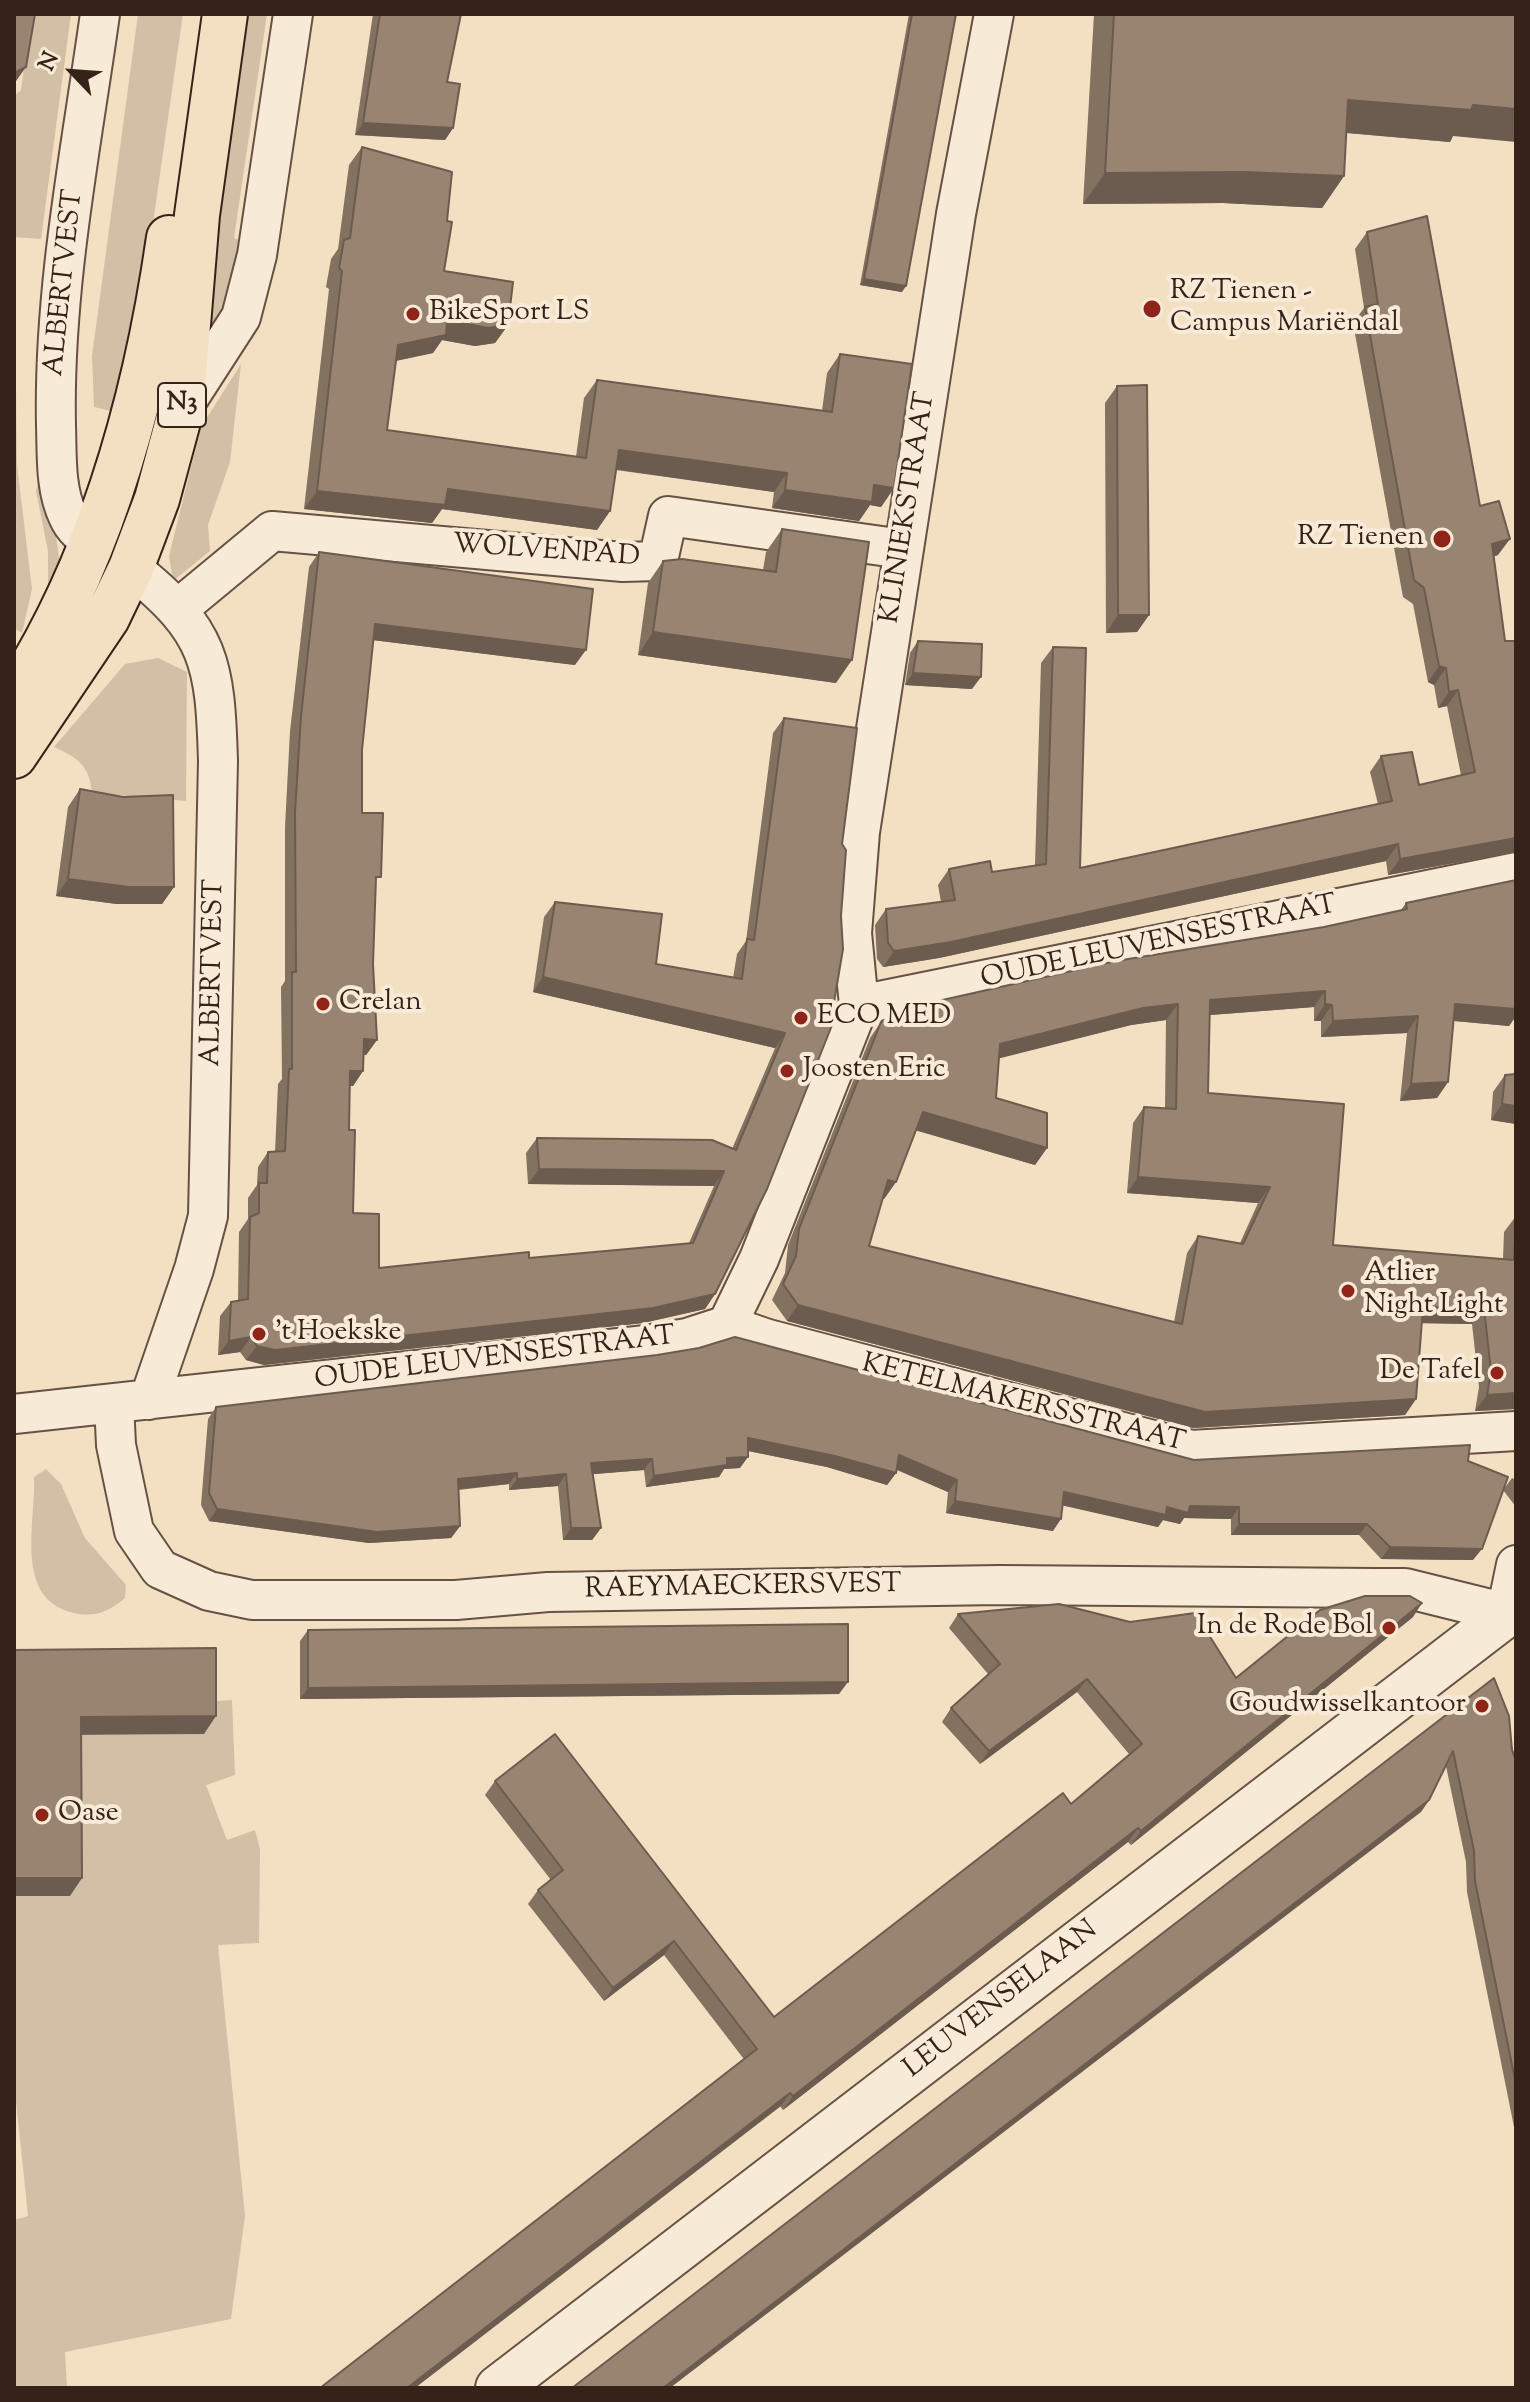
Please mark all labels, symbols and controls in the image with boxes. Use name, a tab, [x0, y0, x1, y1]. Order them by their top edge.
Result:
north arrow	[32, 32, 112, 112]
text: N	[32, 47, 68, 77]
street label: ALBERTVEST	[39, 188, 93, 378]
place label: RZ Tienen - Campus Mariëndal	[1170, 276, 1399, 342]
place label: BikeSport LS	[429, 297, 590, 331]
marker: RZ Tienen - Campus Mariëndal	[1141, 298, 1163, 320]
marker: BikeSport LS	[404, 305, 422, 323]
road number: N3	[158, 383, 206, 427]
street label: KLINIEKSTRAAT	[875, 390, 945, 626]
place label: RZ Tienen	[1297, 522, 1424, 556]
marker: RZ Tienen	[1431, 528, 1453, 550]
street label: WOLVENPAD	[451, 530, 641, 576]
street label: ALBERTVEST	[197, 879, 233, 1067]
street label: OUDE LEUVENSESTRAAT	[978, 890, 1340, 998]
place label: Crelan	[339, 987, 422, 1021]
marker: Crelan	[314, 995, 332, 1013]
place label: ECO MED	[817, 1001, 951, 1035]
marker: ECO MED	[792, 1009, 810, 1027]
place label: Joosten Eric	[803, 1054, 946, 1088]
marker: Joosten Eric	[778, 1062, 796, 1080]
place label: Atlier Night Light	[1364, 1258, 1503, 1324]
marker: Atlier Night Light	[1339, 1282, 1357, 1300]
place label: 't Hoekske	[275, 1317, 402, 1351]
street label: OUDE LEUVENSESTRAAT	[313, 1321, 677, 1399]
marker: 't Hoekske	[250, 1325, 268, 1343]
street label: KETELMAKERSSTRAAT	[858, 1349, 1188, 1461]
place label: De Tafel	[1380, 1356, 1481, 1390]
marker: De Tafel	[1488, 1364, 1506, 1382]
street label: RAEYMAECKERSVEST	[584, 1569, 902, 1609]
place label: In de Rode Bol	[1197, 1611, 1373, 1645]
marker: In de Rode Bol	[1380, 1619, 1398, 1637]
place label: Goudwisselkantoor	[1229, 1689, 1466, 1723]
marker: Goudwisselkantoor	[1473, 1697, 1491, 1715]
place label: Oase	[58, 1798, 119, 1832]
marker: Oase	[33, 1806, 51, 1824]
street label: LEUVENSELAAN	[898, 1915, 1106, 2087]

